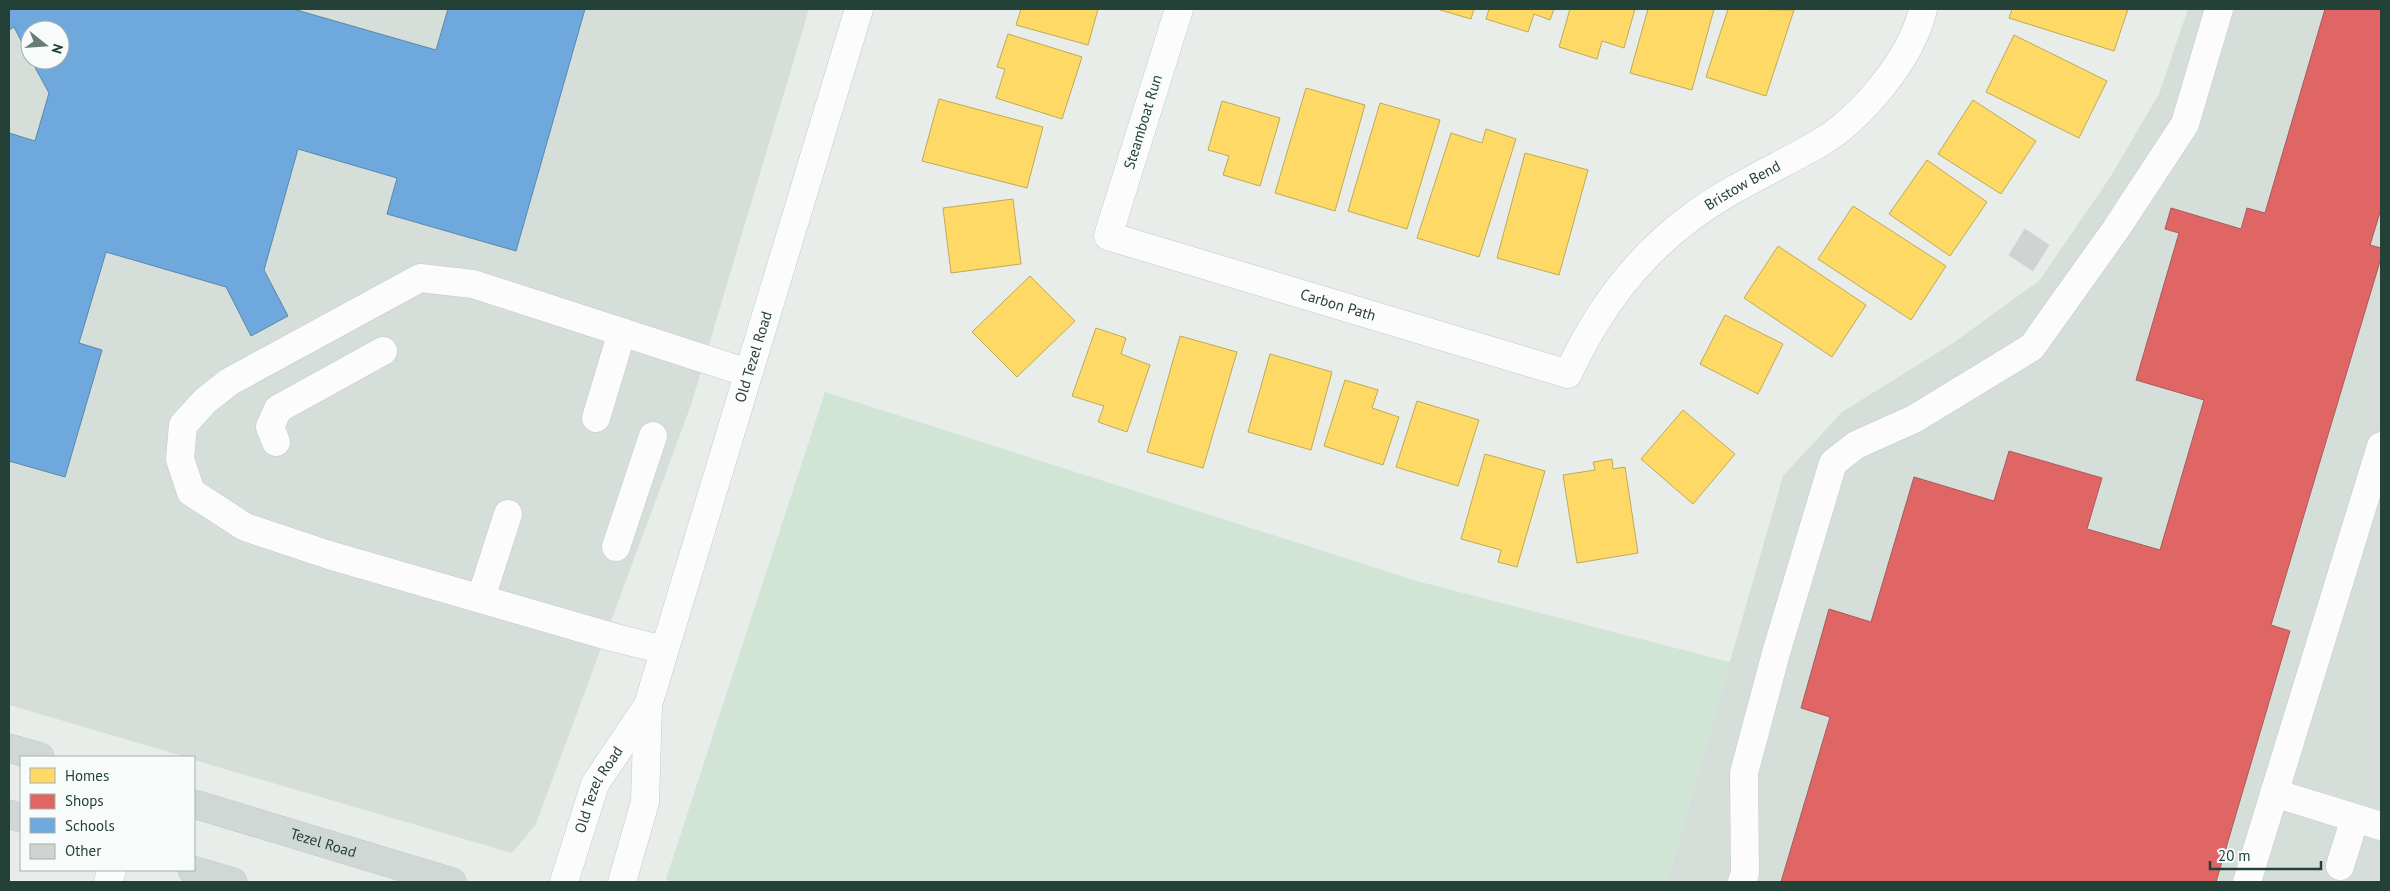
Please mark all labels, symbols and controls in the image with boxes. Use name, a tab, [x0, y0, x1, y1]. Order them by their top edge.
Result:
north arrow	[20, 20, 70, 70]
text: N	[47, 42, 67, 56]
street label: Steamboat Run	[1119, 72, 1166, 171]
street label: Bristow Bend	[1701, 156, 1784, 214]
street label: Carbon Path	[1298, 284, 1378, 325]
street label: Old Tezel Road	[730, 309, 776, 405]
street label: Old Tezel Road	[570, 742, 627, 835]
legend	[20, 756, 195, 871]
text: Homes	[65, 766, 109, 785]
text: Shops	[65, 791, 104, 810]
text: Schools	[65, 816, 115, 835]
street label: Tezel Road	[288, 824, 359, 862]
scale bar	[2210, 838, 2321, 870]
text: Other	[65, 841, 101, 860]
text: 20 m	[2218, 846, 2251, 865]

